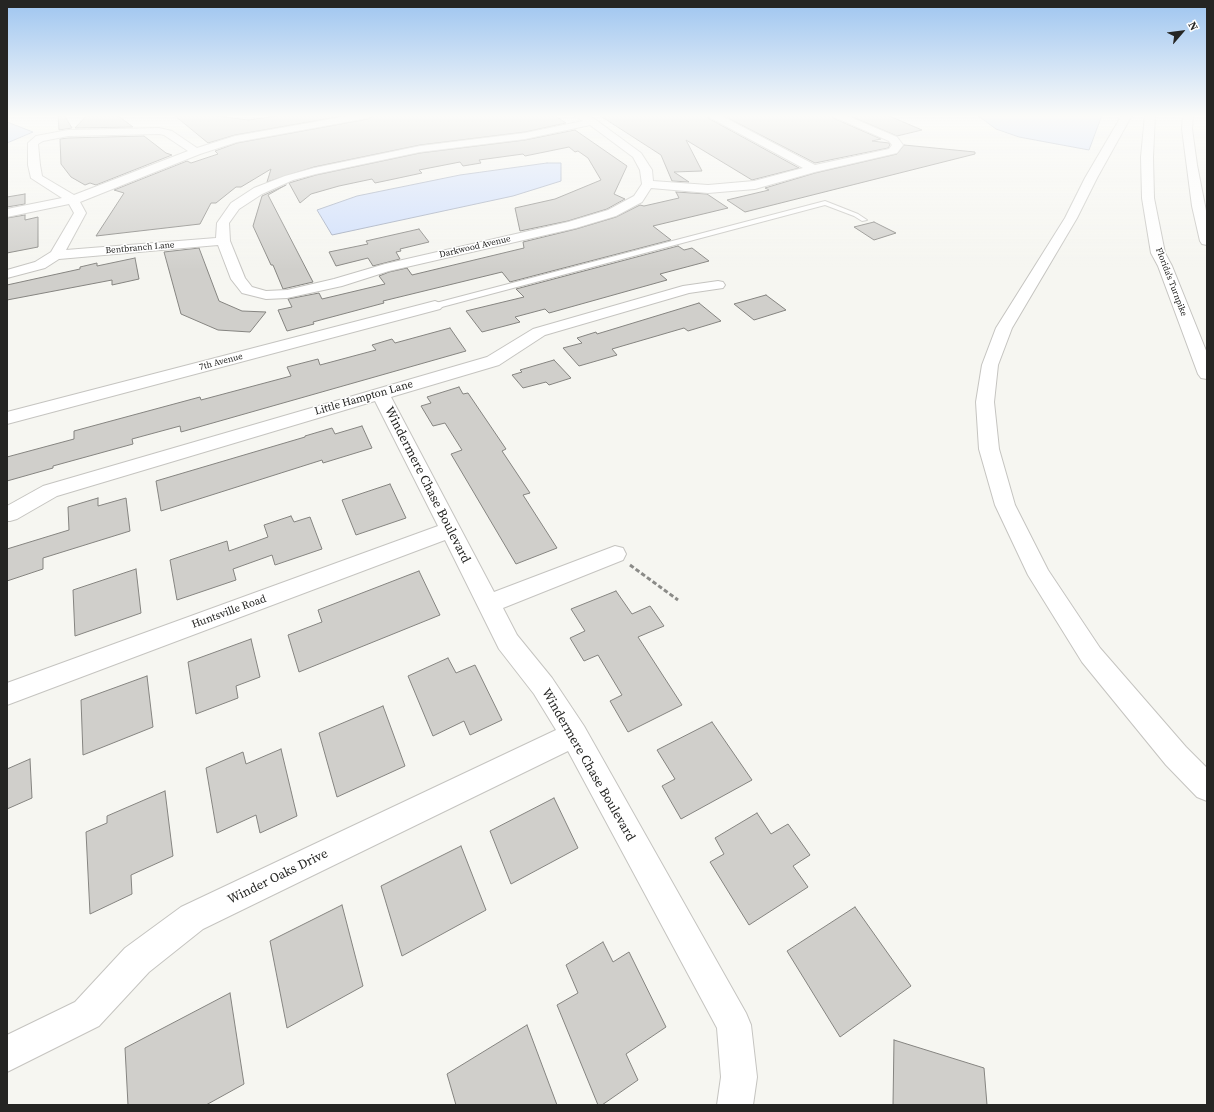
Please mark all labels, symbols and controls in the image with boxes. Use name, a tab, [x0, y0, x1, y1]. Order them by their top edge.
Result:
north arrow	[1162, 12, 1202, 52]
text: N	[1185, 19, 1202, 33]
street label: Darkwood Avenue	[438, 234, 512, 260]
street label: Bentbranch Lane	[105, 240, 175, 256]
street label: Florida's Turnpike	[1153, 246, 1189, 318]
street label: 7th Avenue	[198, 351, 244, 373]
street label: Little Hampton Lane	[313, 378, 415, 418]
street label: Windermere Chase Boulevard	[381, 404, 473, 566]
street label: Huntsville Road	[190, 592, 268, 632]
street label: Windermere Chase Boulevard	[538, 686, 638, 844]
street label: Winder Oaks Drive	[225, 846, 331, 908]

